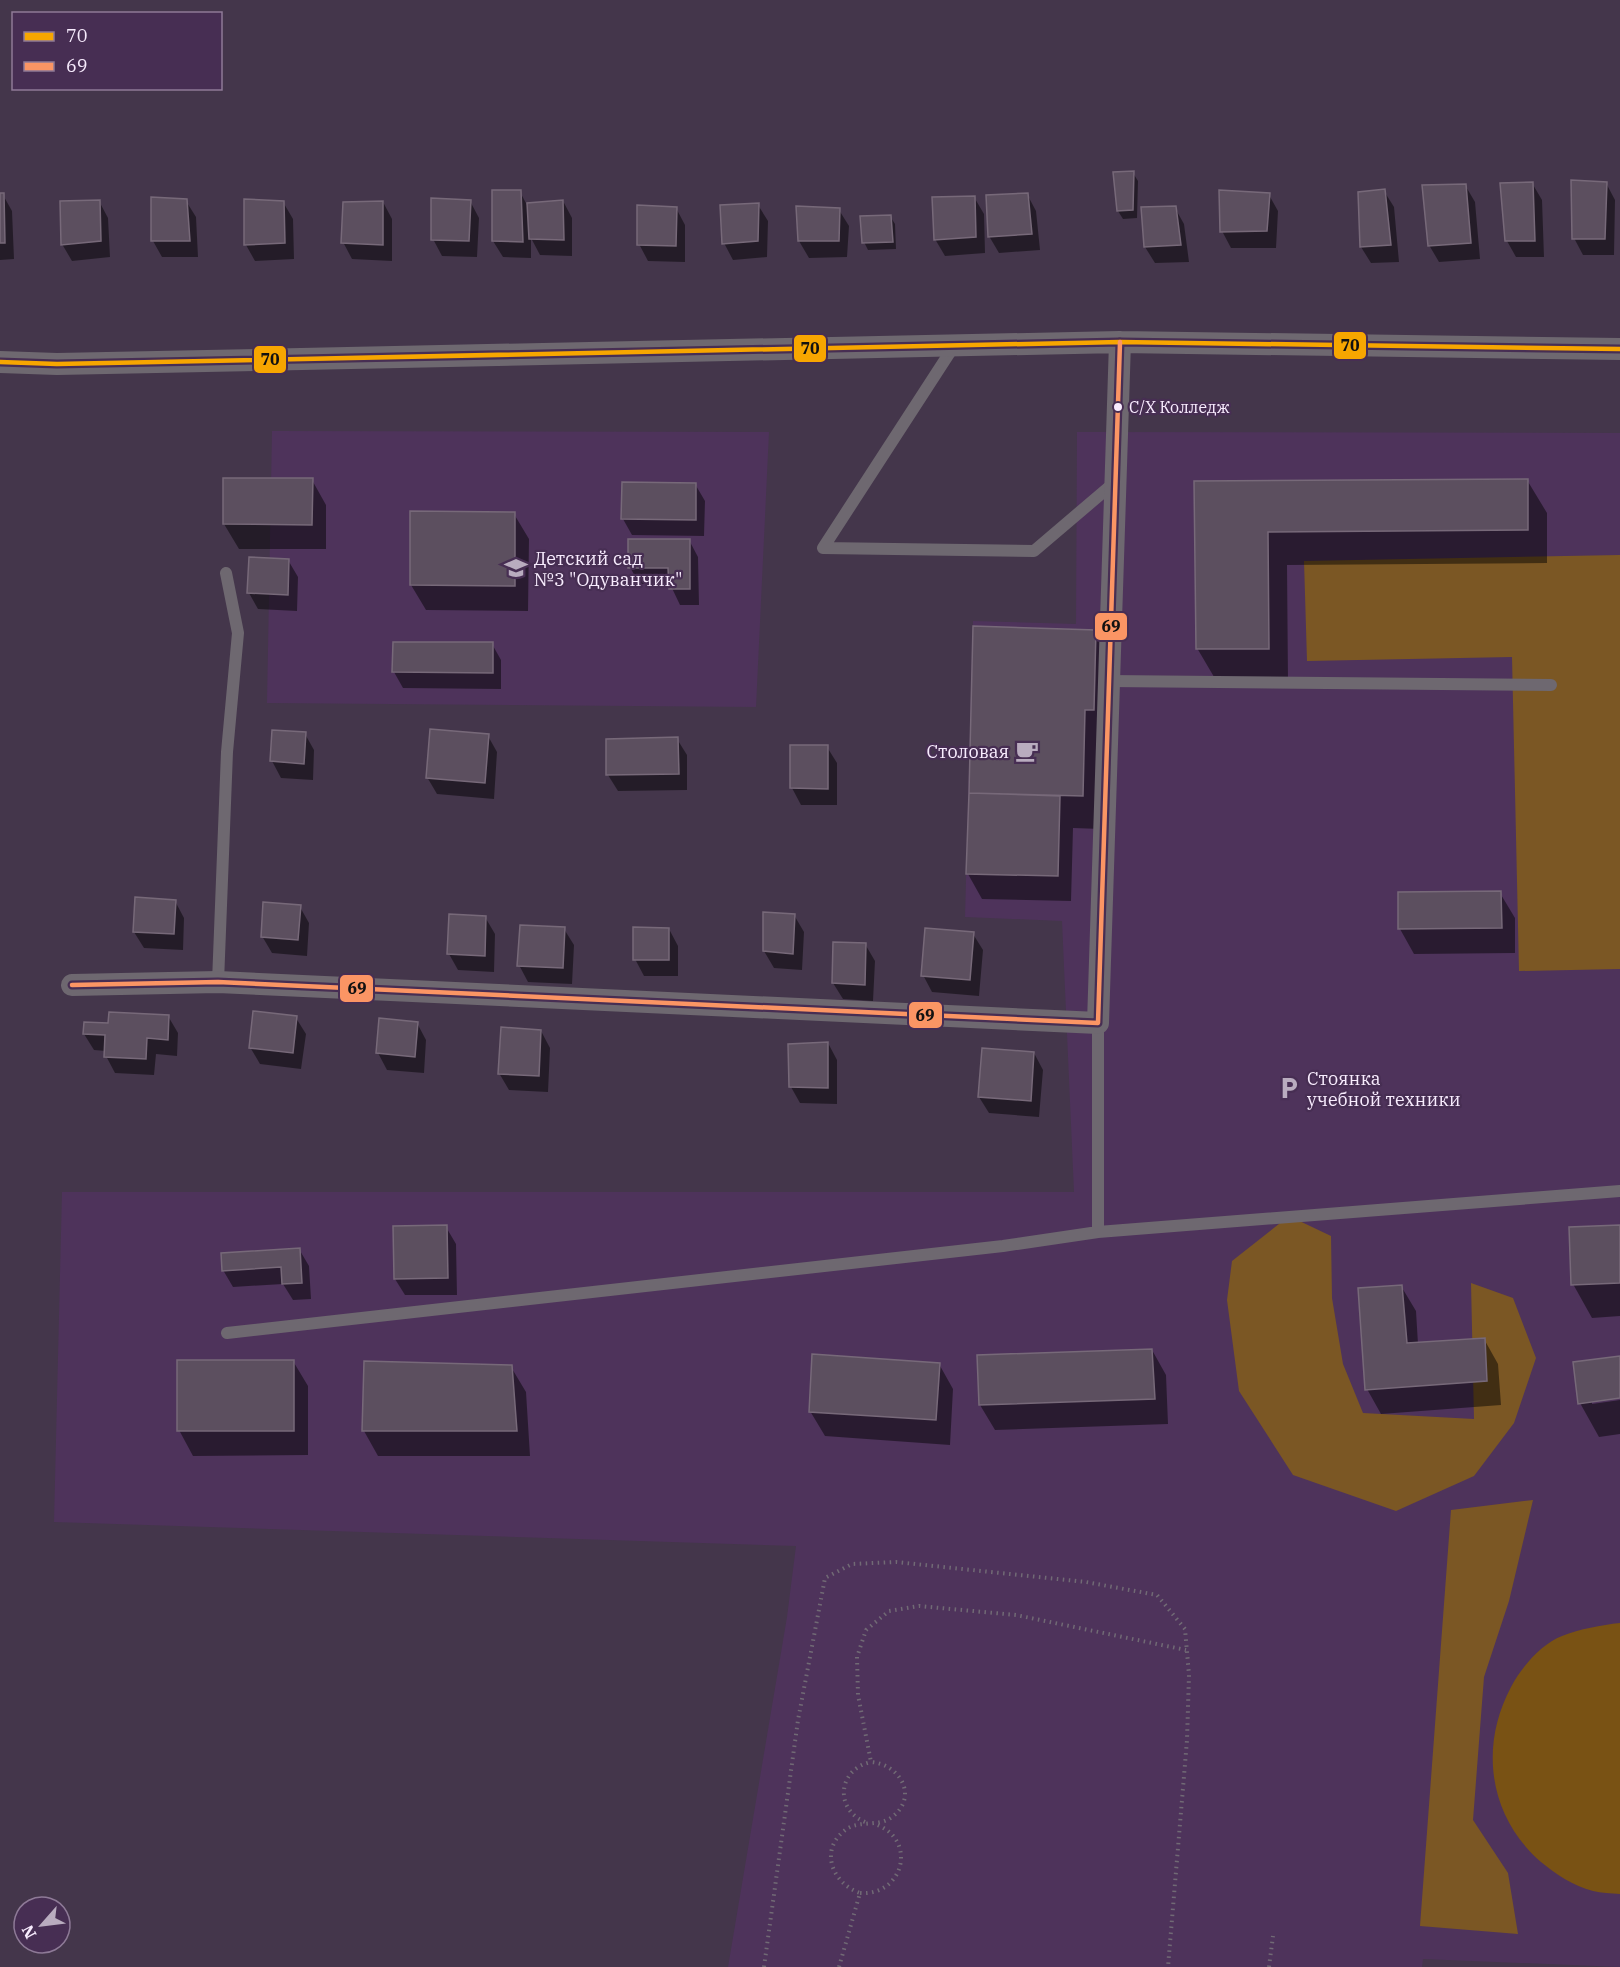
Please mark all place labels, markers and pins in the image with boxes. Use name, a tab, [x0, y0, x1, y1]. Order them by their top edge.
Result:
place label: С/Х Колледж	[1129, 397, 1230, 417]
marker: С/Х Колледж	[1112, 401, 1124, 413]
place label: Детский сад №3 "Одуванчик"	[534, 547, 682, 591]
school or university icon: Детский сад №3 "Одуванчик"	[503, 555, 529, 581]
cafe icon: Столовая	[1014, 738, 1040, 764]
place label: Столовая	[926, 740, 1009, 763]
place label: Стоянка учебной техники	[1307, 1067, 1461, 1111]
parking icon: Стоянка учебной техники	[1276, 1075, 1302, 1101]

